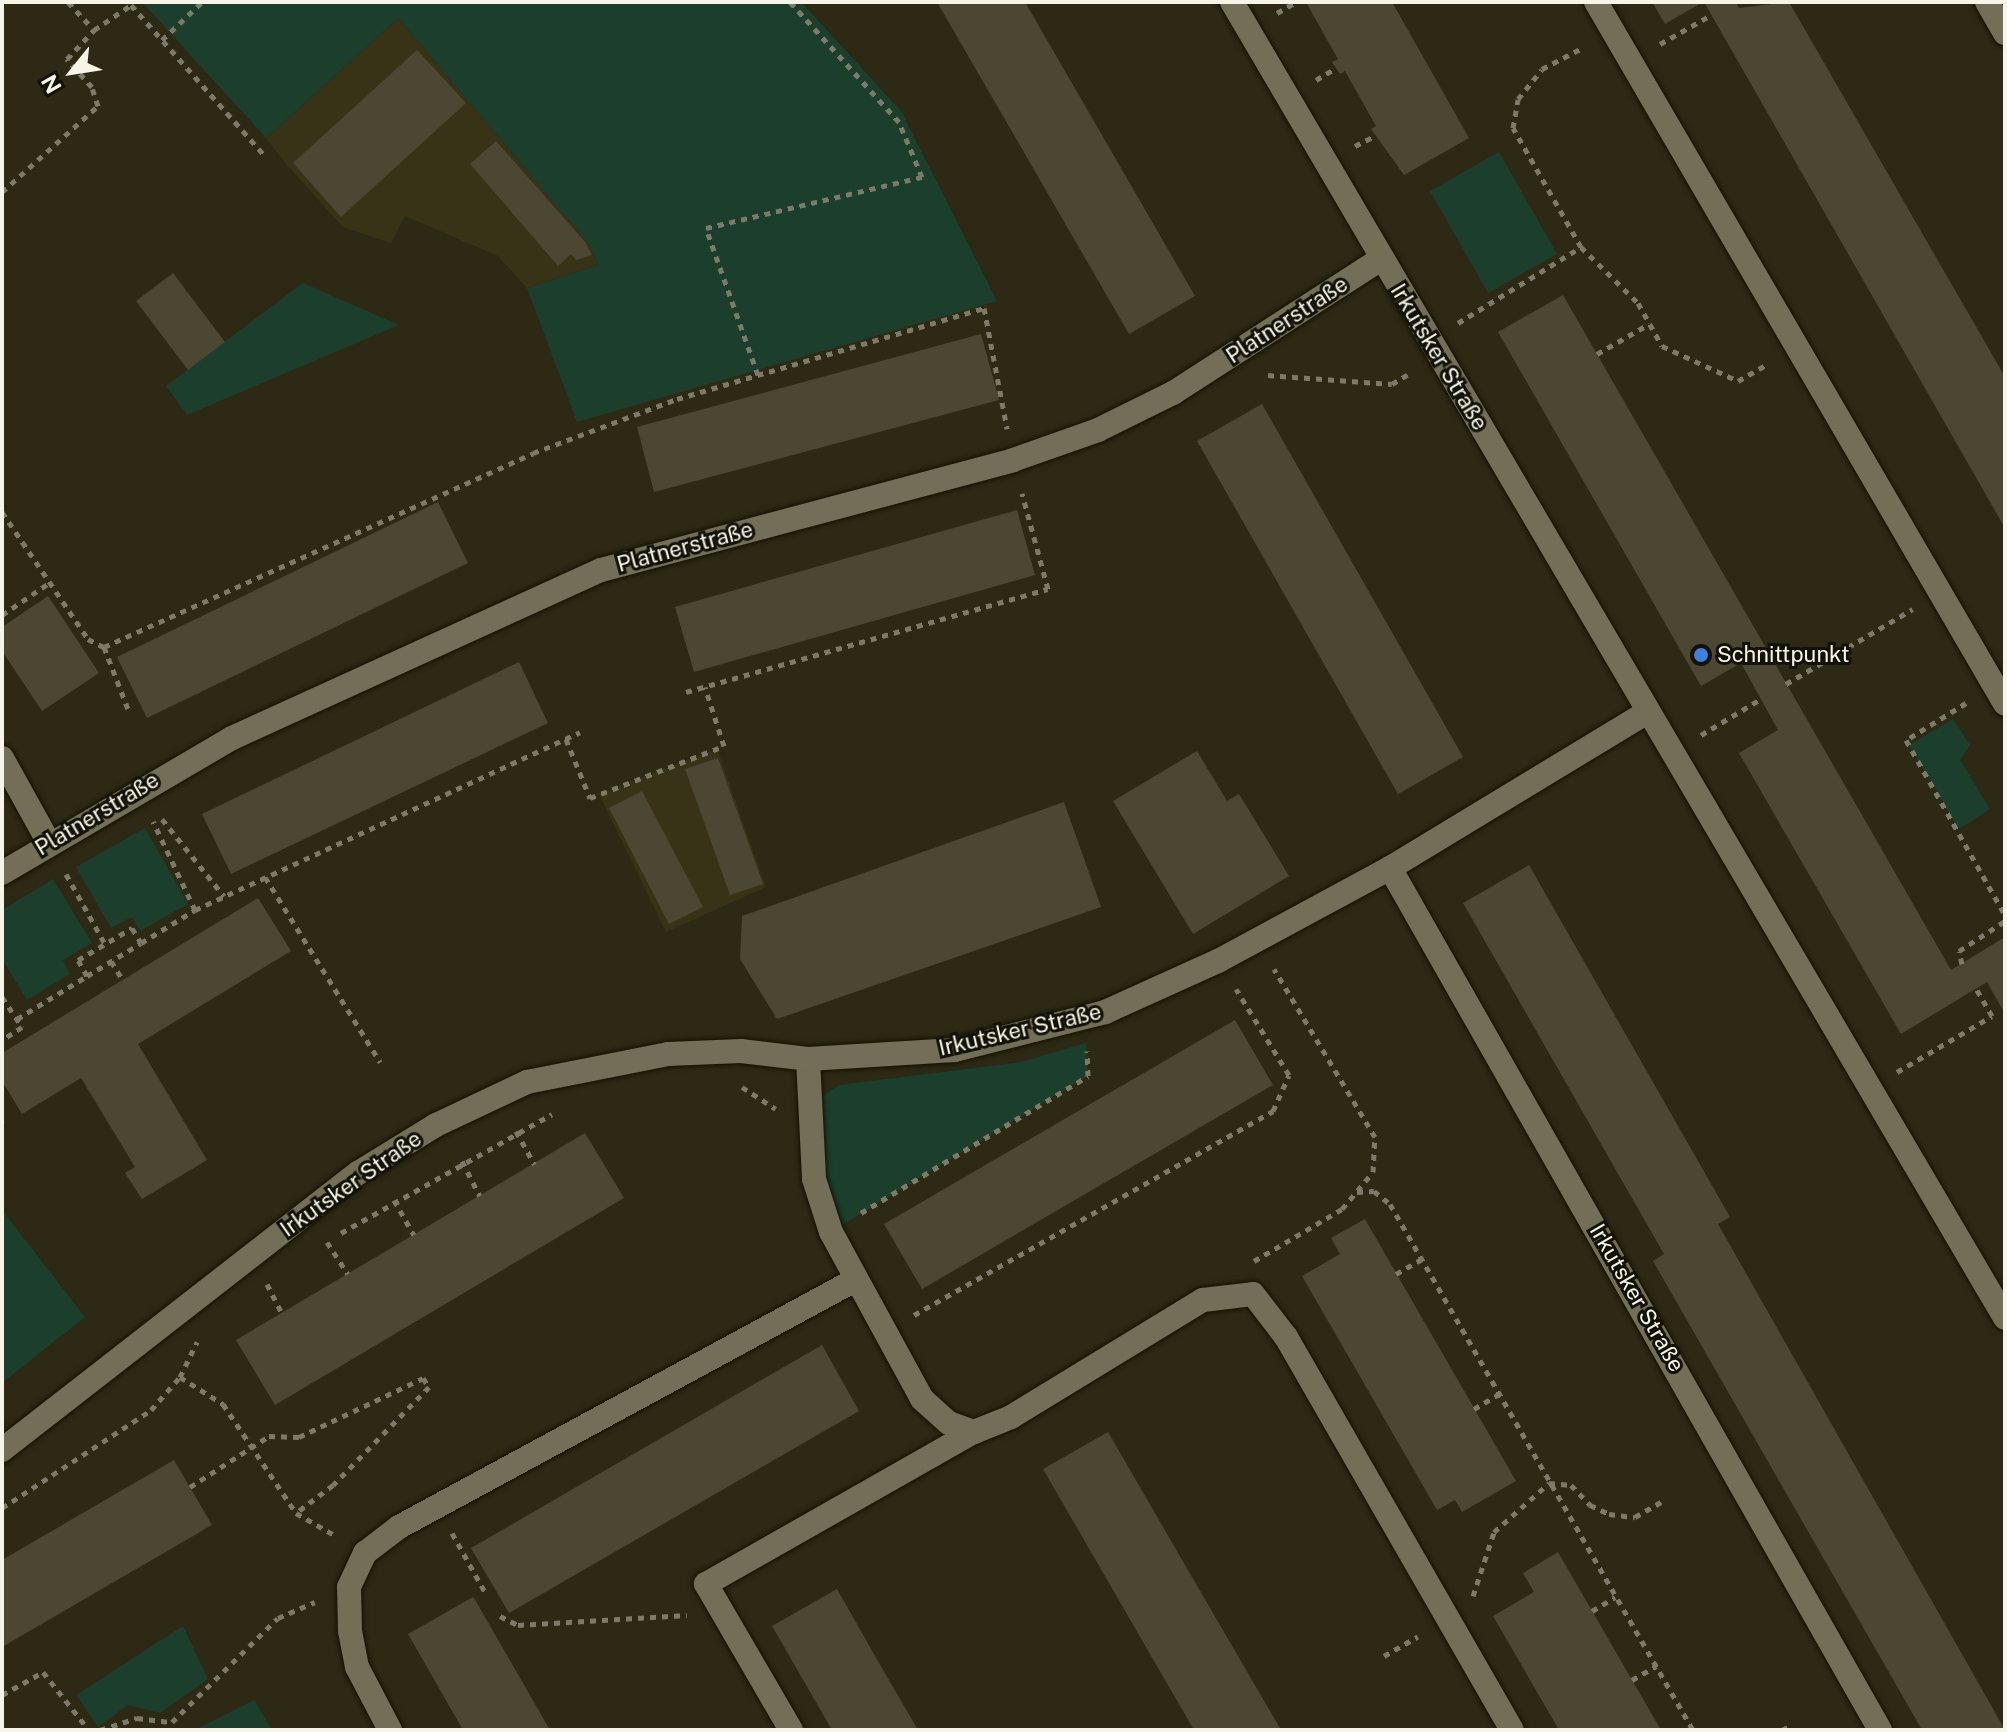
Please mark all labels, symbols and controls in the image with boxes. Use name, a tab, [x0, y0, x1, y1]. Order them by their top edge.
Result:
north arrow	[32, 32, 112, 112]
text: N	[36, 70, 67, 98]
street label: Platnerstraße	[1221, 271, 1353, 369]
street label: Irkutsker Straße	[1385, 279, 1493, 435]
street label: Platnerstraße	[614, 516, 756, 578]
place label: Schnittpunkt	[1717, 642, 1850, 668]
marker: Schnittpunkt	[1692, 646, 1710, 664]
street label: Platnerstraße	[30, 767, 164, 861]
street label: Irkutsker Straße	[936, 998, 1104, 1062]
street label: Irkutsker Straße	[275, 1126, 427, 1242]
street label: Irkutsker Straße	[1584, 1219, 1690, 1377]

